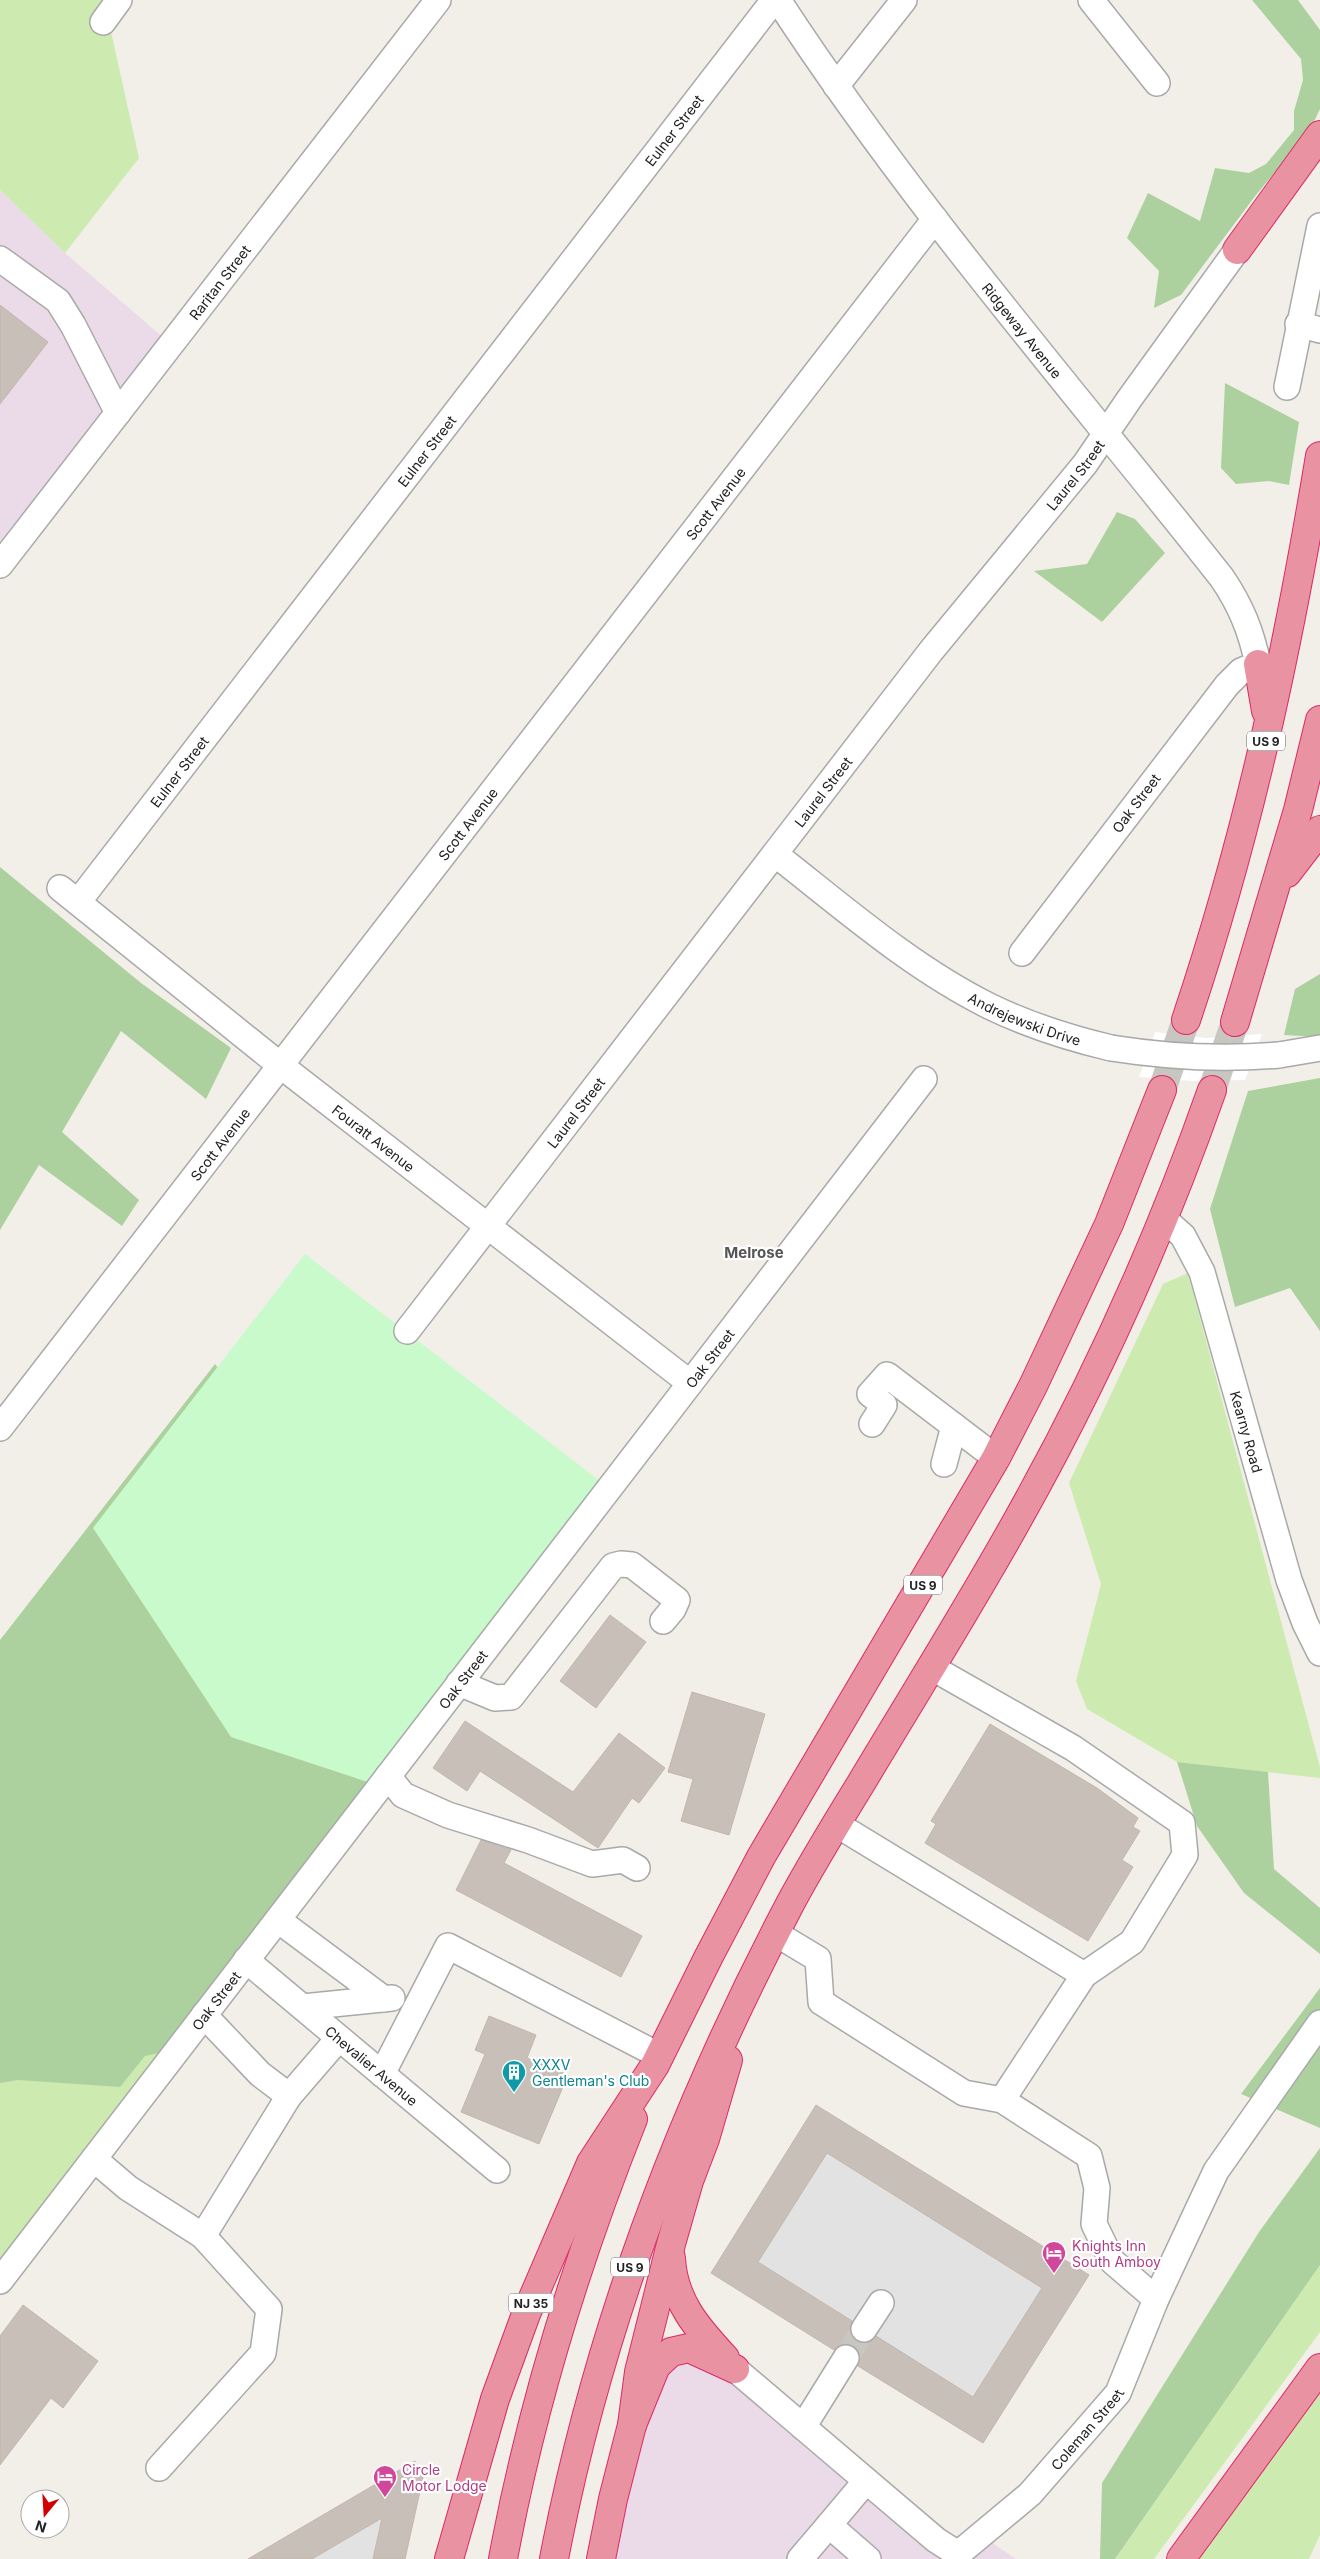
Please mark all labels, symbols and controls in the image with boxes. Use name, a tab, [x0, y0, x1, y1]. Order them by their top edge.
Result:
street label: Eulner Street	[641, 91, 707, 169]
street label: Raritan Street	[185, 241, 254, 323]
street label: Ridgeway Avenue	[979, 279, 1066, 381]
street label: Eulner Street	[393, 411, 459, 490]
street label: Laurel Street	[1042, 436, 1108, 513]
street label: Scott Avenue	[682, 464, 749, 543]
road number: US 9	[1247, 731, 1285, 750]
street label: Eulner Street	[146, 732, 212, 810]
street label: Laurel Street	[790, 753, 855, 830]
street label: Oak Street	[1108, 770, 1164, 836]
street label: Scott Avenue	[434, 784, 501, 863]
street label: Andrejewski Drive	[966, 988, 1083, 1048]
street label: Laurel Street	[543, 1074, 608, 1151]
street label: Fouratt Avenue	[329, 1100, 418, 1175]
street label: Scott Avenue	[186, 1104, 253, 1184]
district label: Melrose	[724, 1243, 784, 1262]
street label: Oak Street	[681, 1325, 738, 1391]
street label: Kearny Road	[1227, 1389, 1267, 1474]
road number: US 9	[904, 1576, 942, 1594]
street label: Oak Street	[435, 1646, 491, 1712]
street label: Oak Street	[188, 1967, 244, 2033]
street label: Chevalier Avenue	[322, 2022, 422, 2109]
place label: XXXV Gentleman's Club	[532, 2056, 649, 2089]
building icon: XXXV Gentleman's Club	[501, 2059, 527, 2093]
place label: Knights Inn South Amboy	[1072, 2237, 1161, 2270]
hotel icon: Knights Inn South Amboy	[1041, 2240, 1067, 2274]
road number: US 9	[611, 2258, 649, 2276]
road number: NJ 35	[508, 2294, 554, 2312]
street label: Coleman Street	[1047, 2386, 1127, 2473]
place label: Circle Motor Lodge	[402, 2461, 487, 2494]
hotel icon: Circle Motor Lodge	[372, 2464, 398, 2498]
north arrow	[20, 2489, 70, 2539]
text: N	[33, 2517, 49, 2537]

